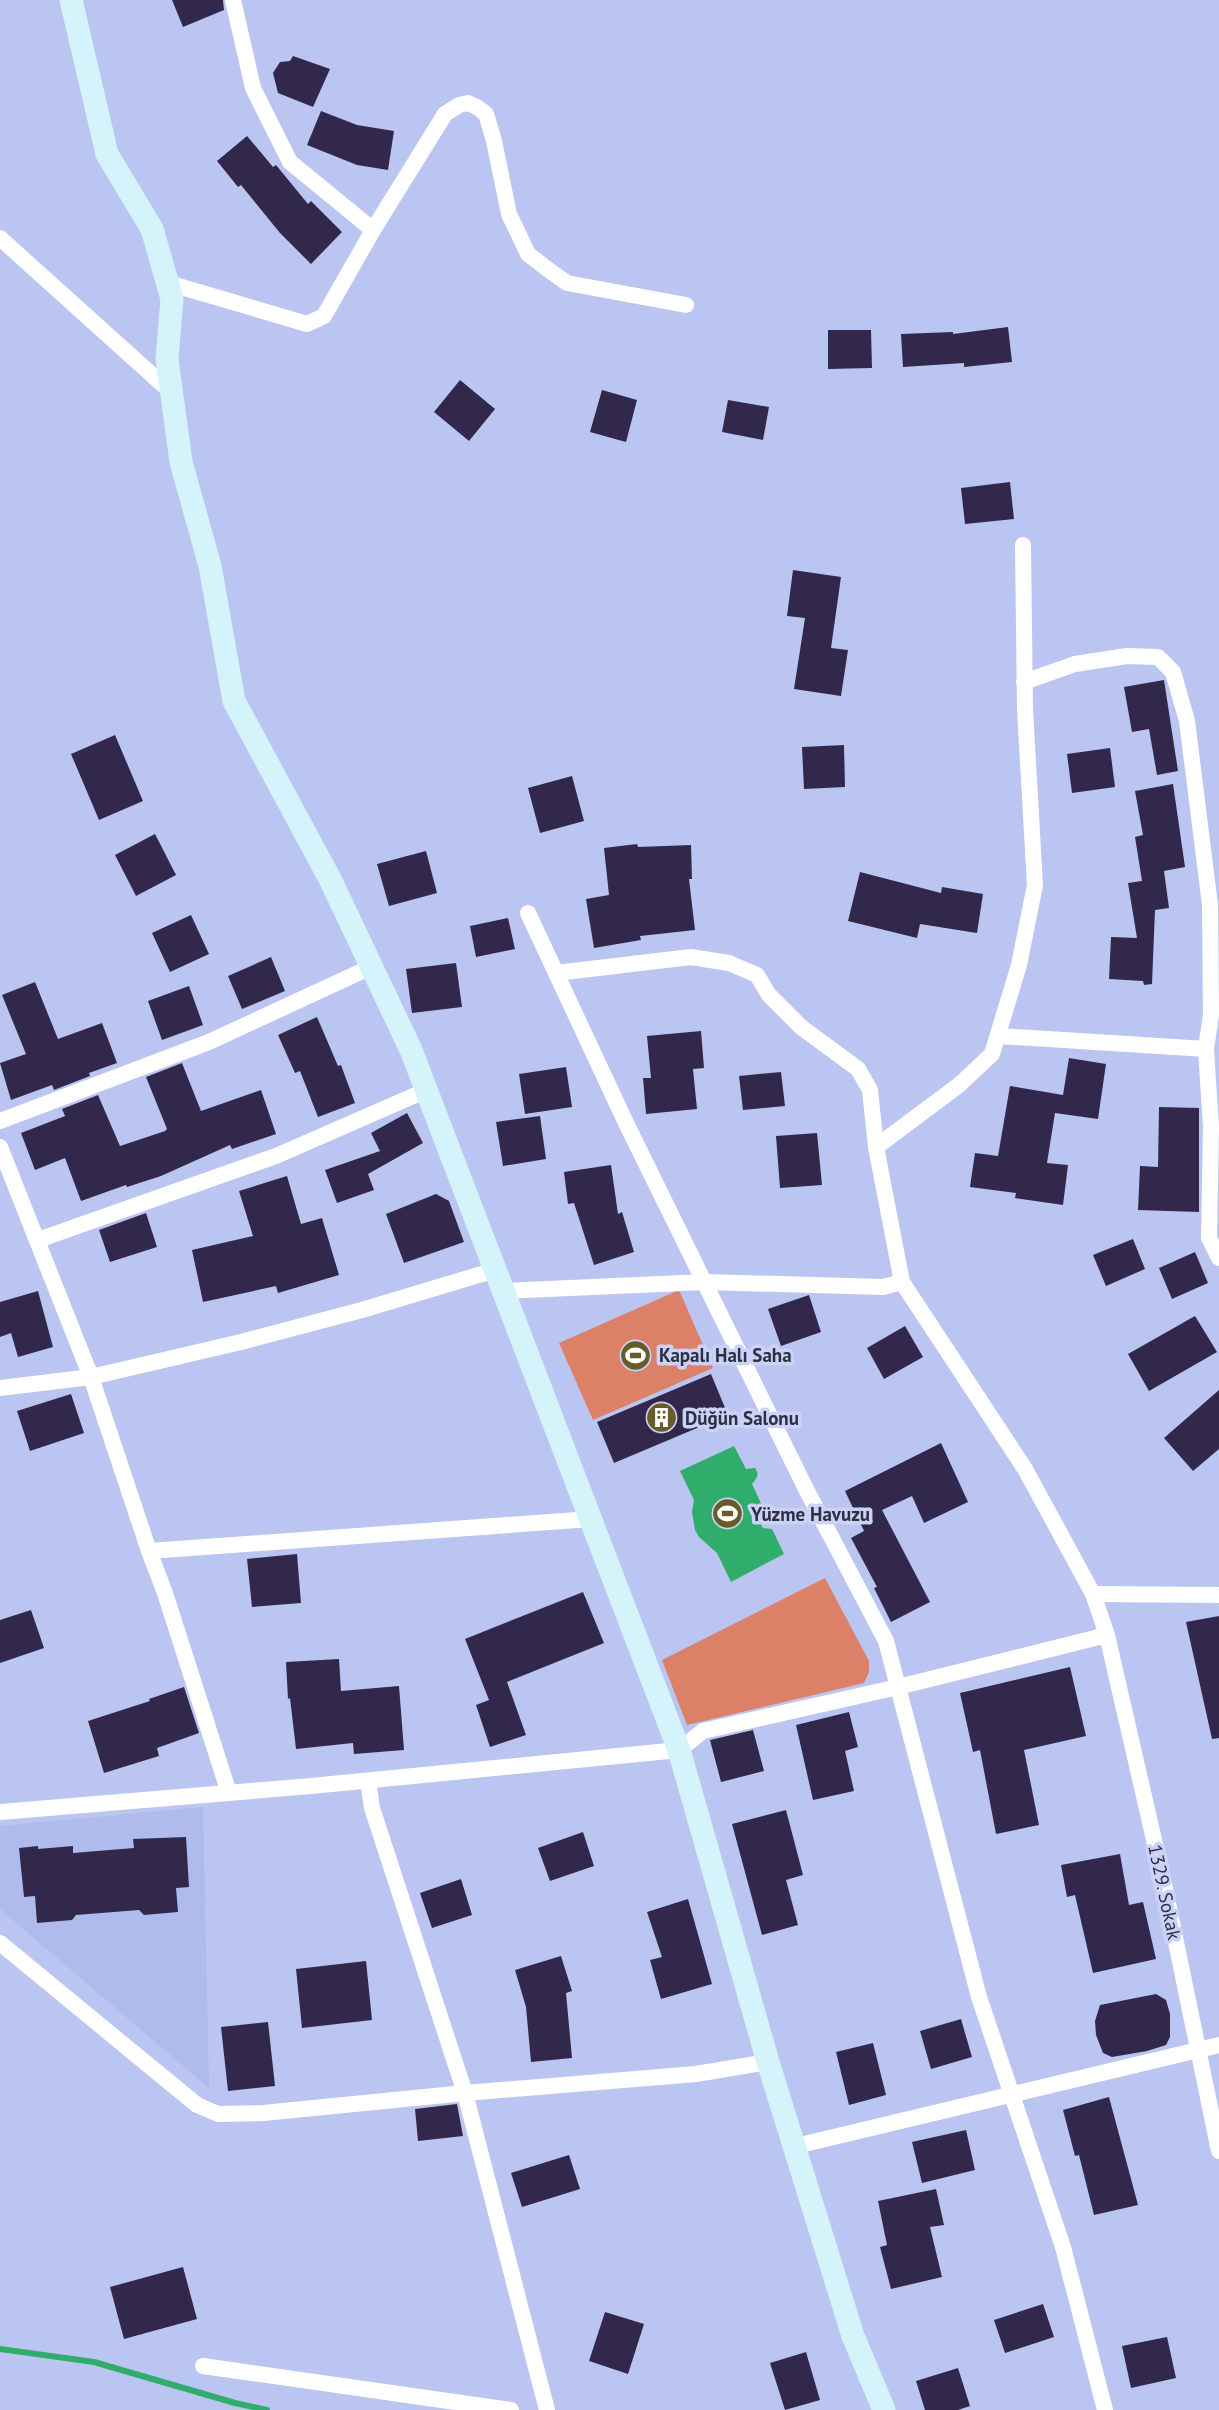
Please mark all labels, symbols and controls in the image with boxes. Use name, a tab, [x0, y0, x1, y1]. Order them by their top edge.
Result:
sports icon: Kapalı Halı Saha	[619, 1338, 653, 1372]
place label: Kapalı Halı Saha	[659, 1343, 792, 1367]
building icon: Düğün Salonu	[645, 1401, 679, 1435]
place label: Düğün Salonu	[685, 1406, 799, 1430]
sports icon: Yüzme Havuzu	[711, 1497, 745, 1531]
place label: Yüzme Havuzu	[750, 1502, 870, 1526]
street label: 1329. Sokak	[1143, 1842, 1187, 1942]

